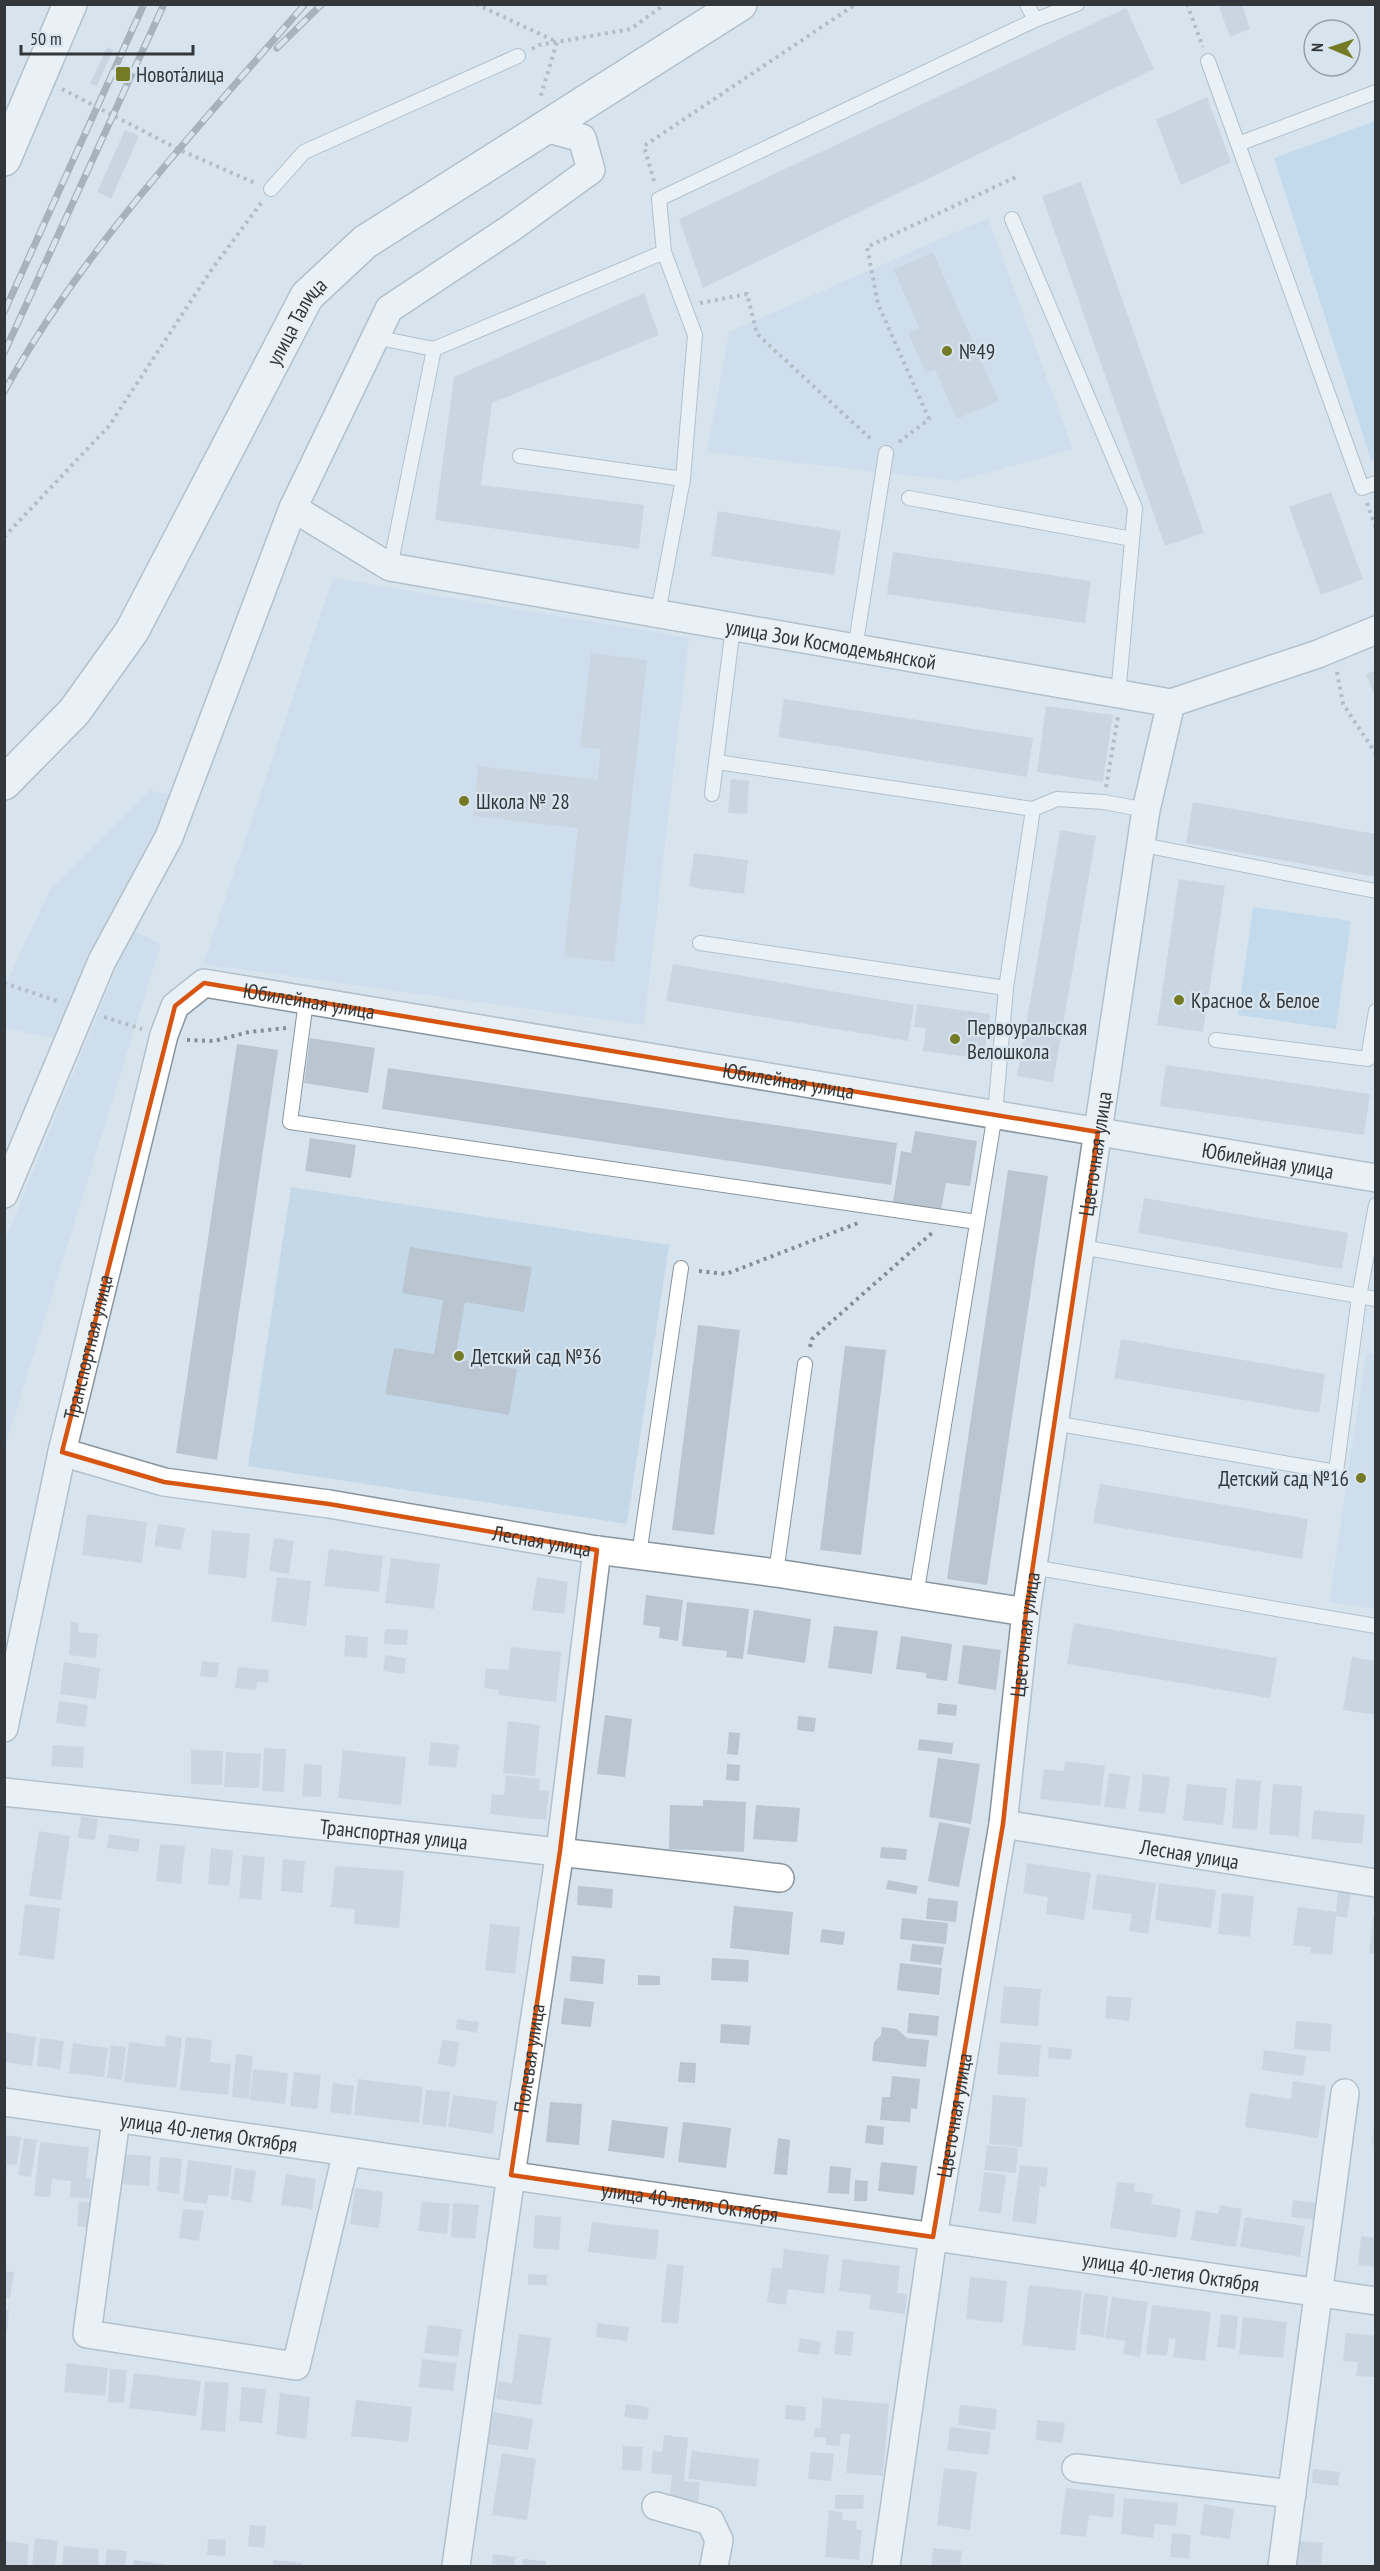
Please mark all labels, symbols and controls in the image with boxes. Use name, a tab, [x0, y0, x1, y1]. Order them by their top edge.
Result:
scale bar	[21, 18, 194, 56]
north arrow	[1302, 18, 1362, 78]
text: 50 m	[30, 27, 62, 50]
text: N	[1307, 43, 1327, 52]
place label: Новота́лица	[136, 61, 224, 88]
marker: Новота́лица	[114, 65, 132, 83]
street label: улица Талица	[260, 271, 332, 370]
place label: №49	[959, 338, 995, 365]
marker: №49	[940, 344, 954, 358]
street label: улица Зои Космодемьянской	[723, 612, 938, 675]
place label: Школа № 28	[476, 788, 570, 815]
marker: Школа № 28	[457, 794, 471, 808]
street label: Юбилейная улица	[241, 976, 377, 1025]
place label: Красное & Белое	[1191, 987, 1320, 1014]
marker: Красное & Белое	[1172, 993, 1186, 1007]
place label: Первоуральская Велошкола	[967, 1014, 1087, 1065]
marker: Первоуральская Велошкола	[948, 1032, 962, 1046]
street label: Юбилейная улица	[721, 1056, 856, 1105]
street label: Цветочная улица	[1072, 1089, 1117, 1218]
street label: Юбилейная улица	[1200, 1136, 1336, 1184]
street label: Транспортная улица	[57, 1272, 118, 1422]
place label: Детский сад №36	[471, 1343, 601, 1370]
marker: Детский сад №36	[452, 1349, 466, 1363]
place label: Детский сад №16	[1219, 1465, 1349, 1492]
marker: Детский сад №16	[1354, 1471, 1368, 1485]
street label: Лесная улица	[490, 1519, 594, 1562]
street label: Цветочная улица	[1003, 1570, 1045, 1698]
street label: Транспортная улица	[319, 1812, 469, 1855]
street label: Лесная улица	[1137, 1832, 1241, 1875]
street label: Полевая улица	[507, 2002, 550, 2115]
street label: Цветочная улица	[930, 2051, 977, 2179]
street label: улица 40-летия Октября	[118, 2106, 299, 2158]
street label: улица 40-летия Октября	[599, 2175, 780, 2228]
street label: улица 40-летия Октября	[1080, 2245, 1261, 2297]

